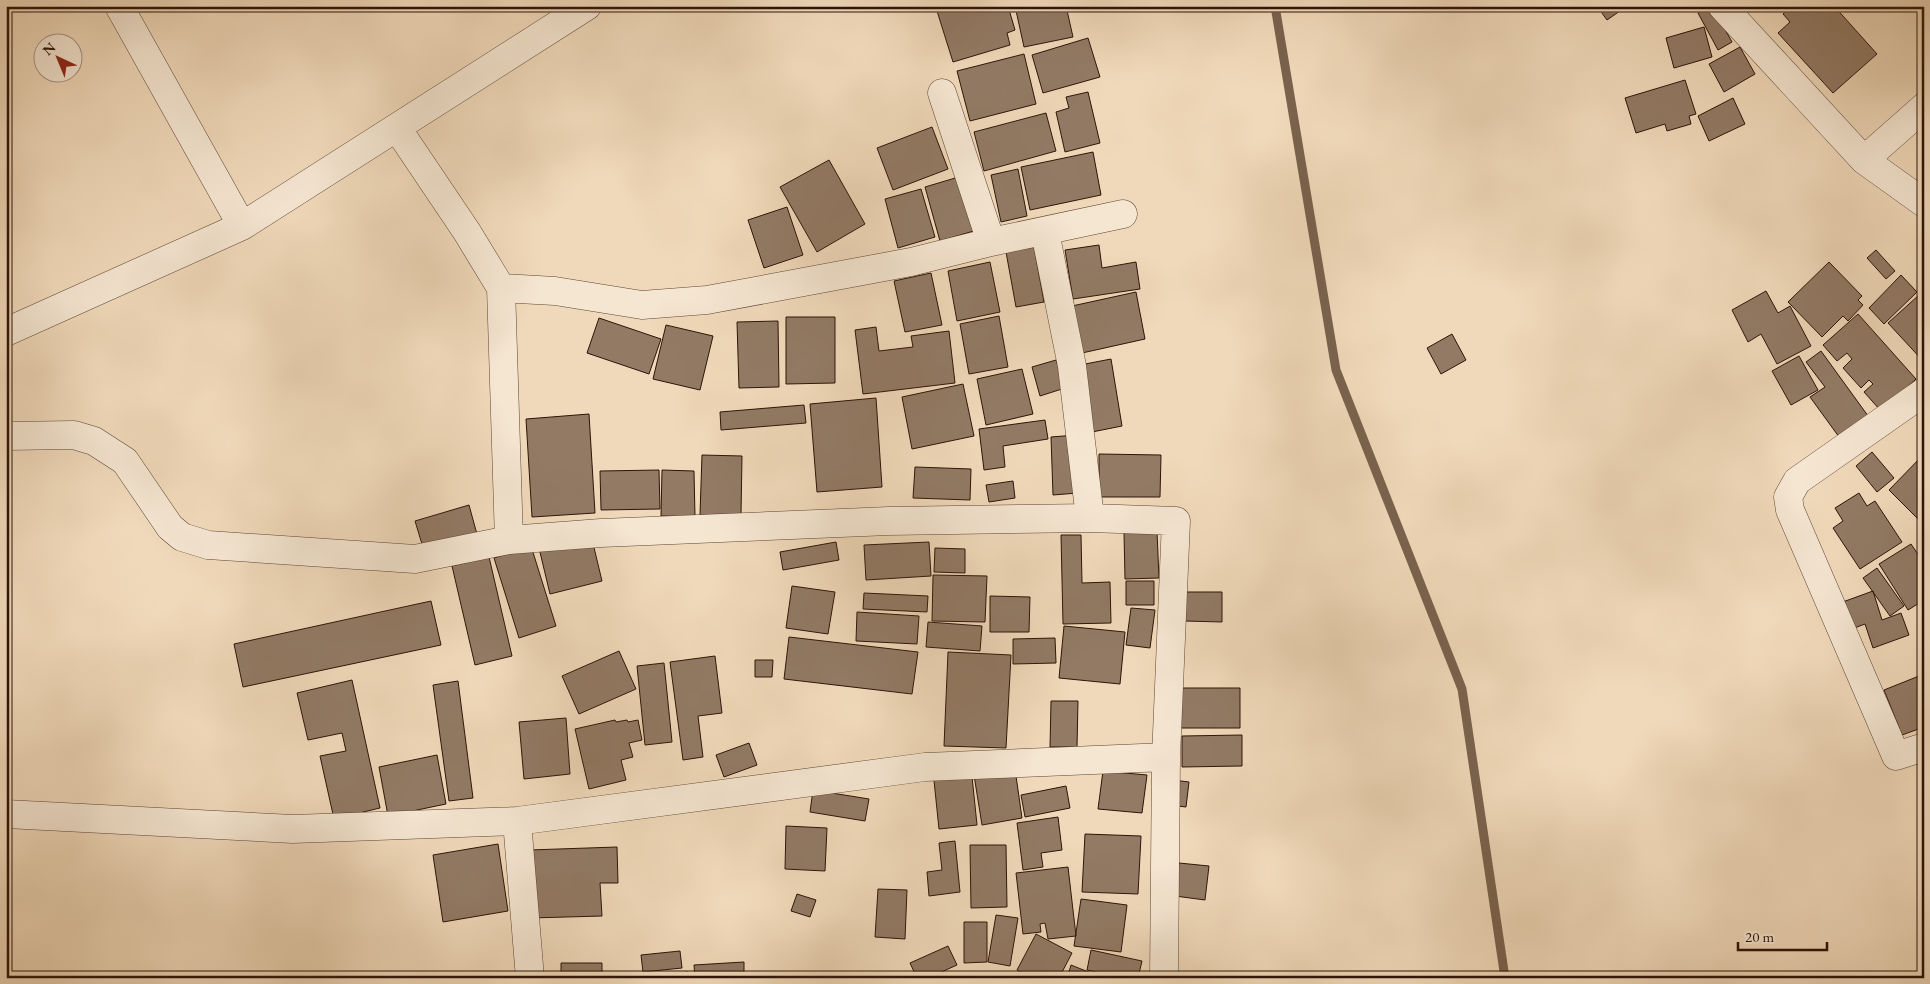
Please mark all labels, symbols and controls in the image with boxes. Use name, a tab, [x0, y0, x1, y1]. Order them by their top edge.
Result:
north arrow	[32, 32, 82, 82]
text: N	[39, 38, 60, 59]
scale bar	[1738, 919, 1826, 951]
text: 20 m	[1745, 927, 1774, 946]

